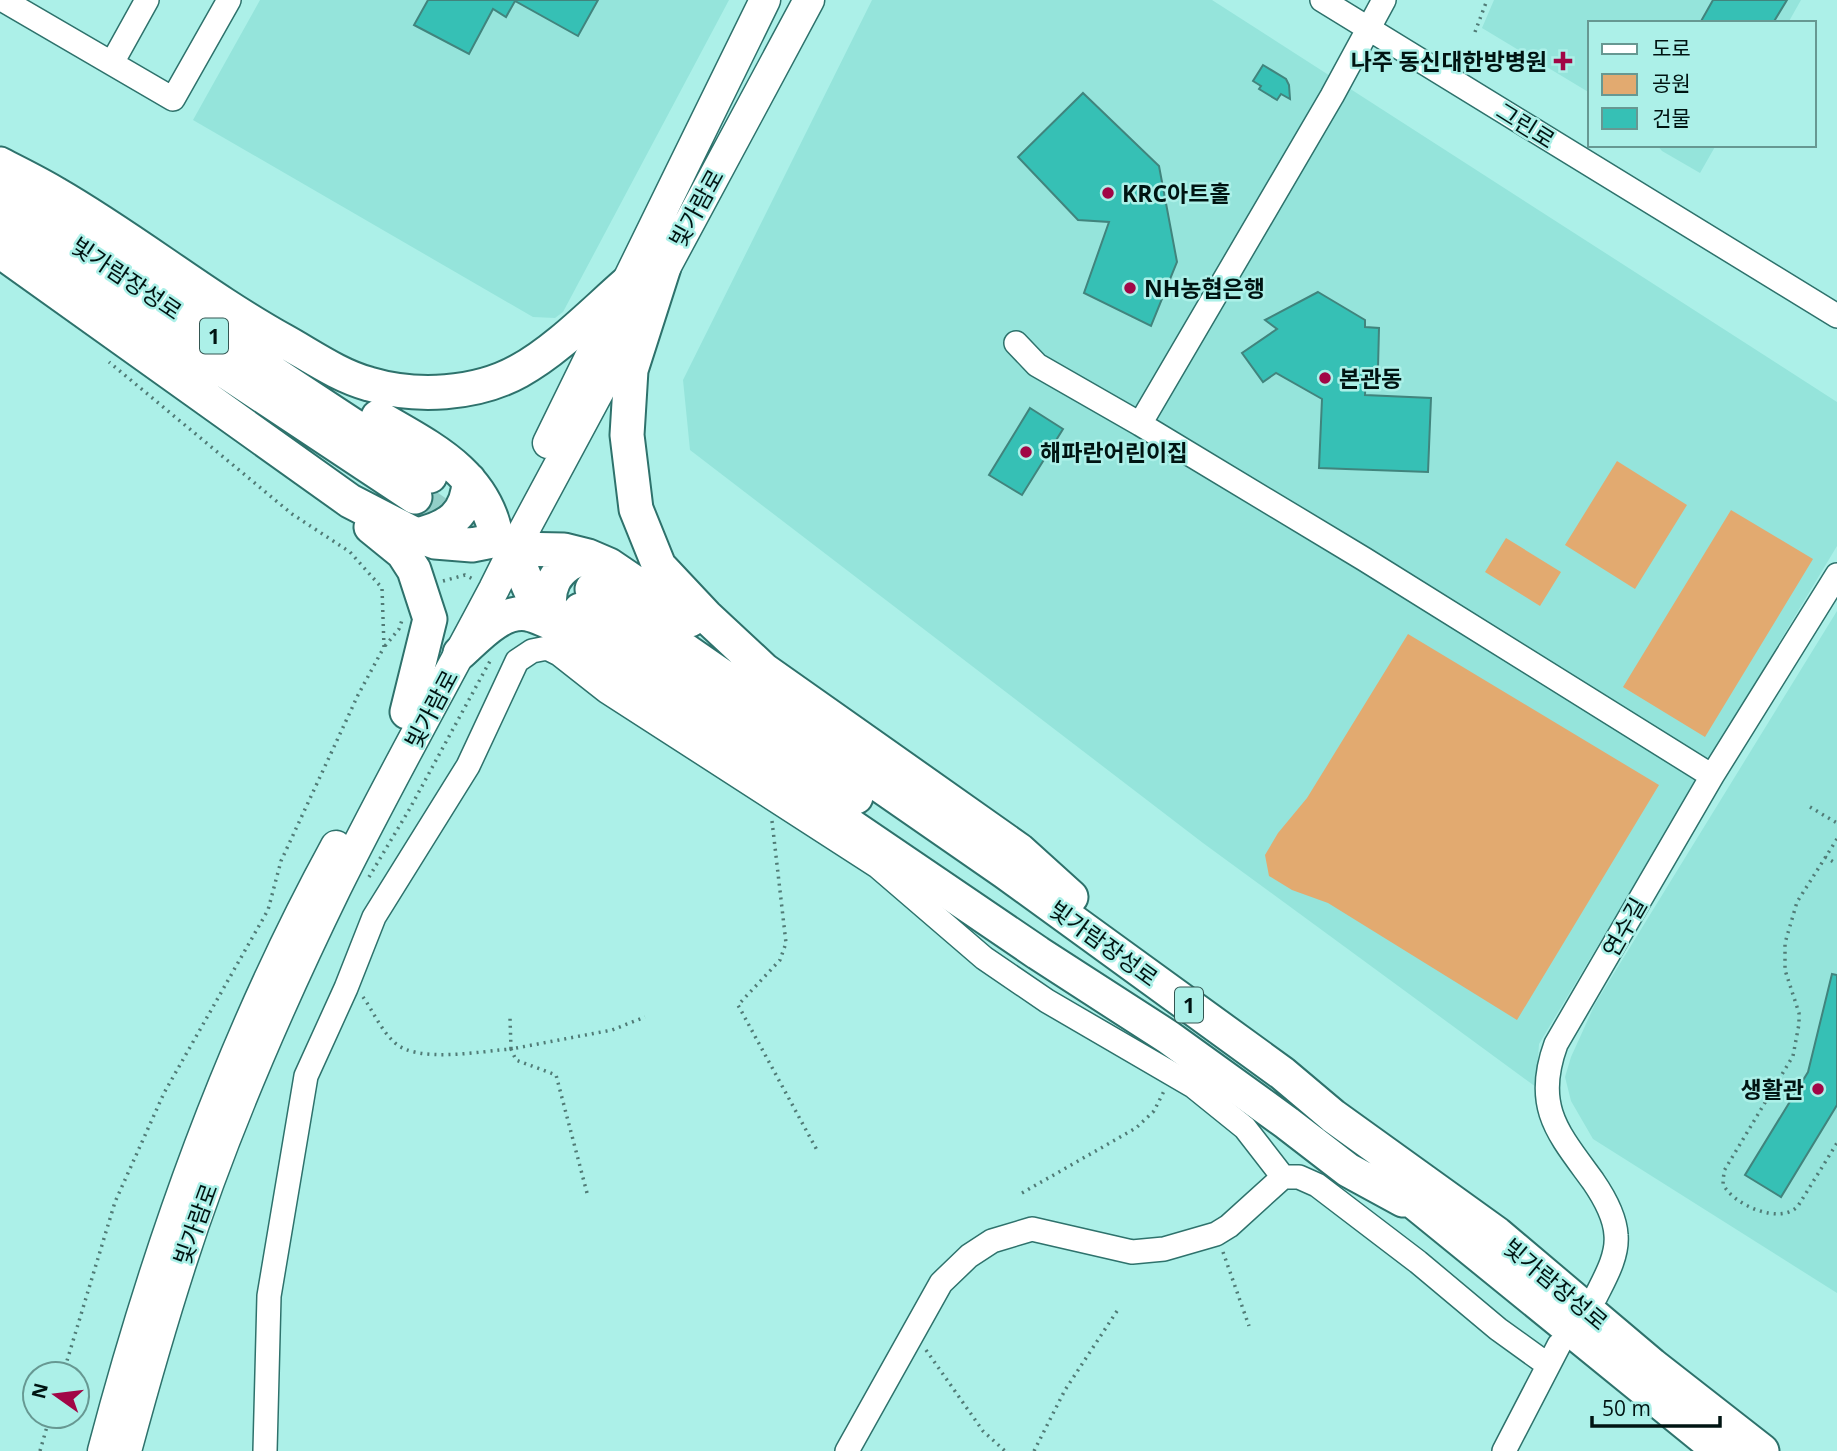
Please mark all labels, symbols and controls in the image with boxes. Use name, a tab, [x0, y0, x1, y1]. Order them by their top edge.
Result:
legend	[1588, 21, 1816, 147]
text: 도로	[1652, 34, 1691, 62]
place label: 나주 동신대한방병원	[1351, 45, 1547, 77]
marker: 나주 동신대한방병원	[1553, 51, 1573, 71]
text: 공원	[1652, 69, 1691, 97]
street label: 그린로	[1491, 95, 1561, 155]
text: 건물	[1652, 104, 1691, 132]
street label: 빛가람로	[661, 163, 731, 253]
place label: KRC아트홀	[1122, 177, 1231, 209]
marker: KRC아트홀	[1100, 185, 1116, 201]
street label: 빛가람장성로	[65, 229, 189, 327]
place label: NH농협은행	[1144, 272, 1265, 304]
marker: NH농협은행	[1122, 280, 1138, 296]
road number: 1	[200, 318, 228, 354]
place label: 본관동	[1339, 362, 1402, 394]
marker: 본관동	[1317, 370, 1333, 386]
place label: 해파란어린이집	[1040, 436, 1188, 468]
marker: 해파란어린이집	[1018, 444, 1034, 460]
street label: 빛가람로	[397, 664, 465, 754]
street label: 연수길	[1594, 892, 1654, 962]
street label: 빛가람장성로	[1043, 893, 1165, 993]
road number: 1	[1175, 988, 1203, 1023]
place label: 생활관	[1741, 1073, 1804, 1105]
marker: 생활관	[1810, 1081, 1826, 1097]
street label: 빛가람로	[165, 1179, 225, 1269]
street label: 빛가람장성로	[1497, 1231, 1615, 1337]
north arrow	[21, 1360, 91, 1430]
text: N	[25, 1380, 54, 1402]
scale bar	[1592, 1384, 1720, 1428]
text: 50 m	[1602, 1394, 1651, 1422]

